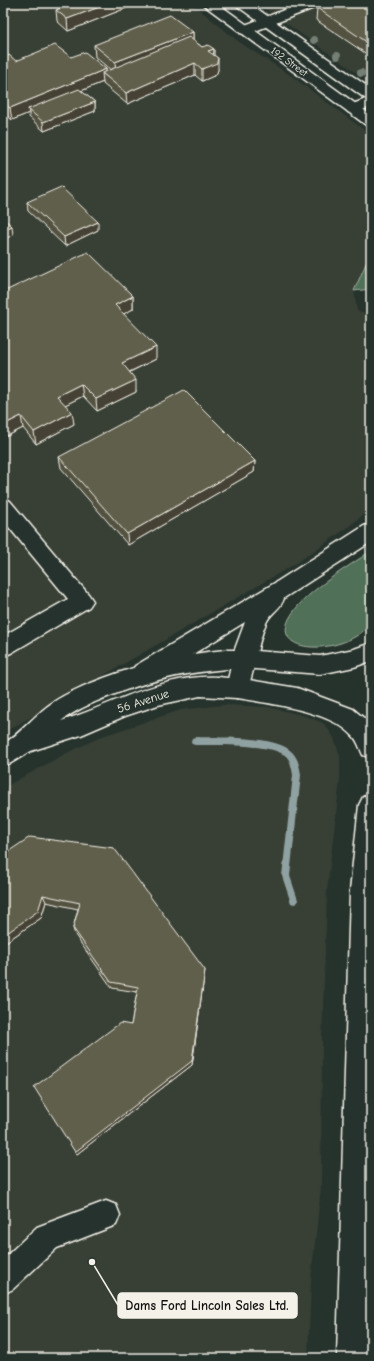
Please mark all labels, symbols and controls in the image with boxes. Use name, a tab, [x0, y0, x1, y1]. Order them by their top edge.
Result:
street label: 192 Street	[268, 45, 311, 80]
street label: 56 Avenue	[115, 686, 171, 716]
callout: Dams Ford Lincoln Sales Ltd.	[118, 1293, 297, 1318]
text: Dams Ford Lincoln Sales Ltd.	[125, 1298, 289, 1313]

